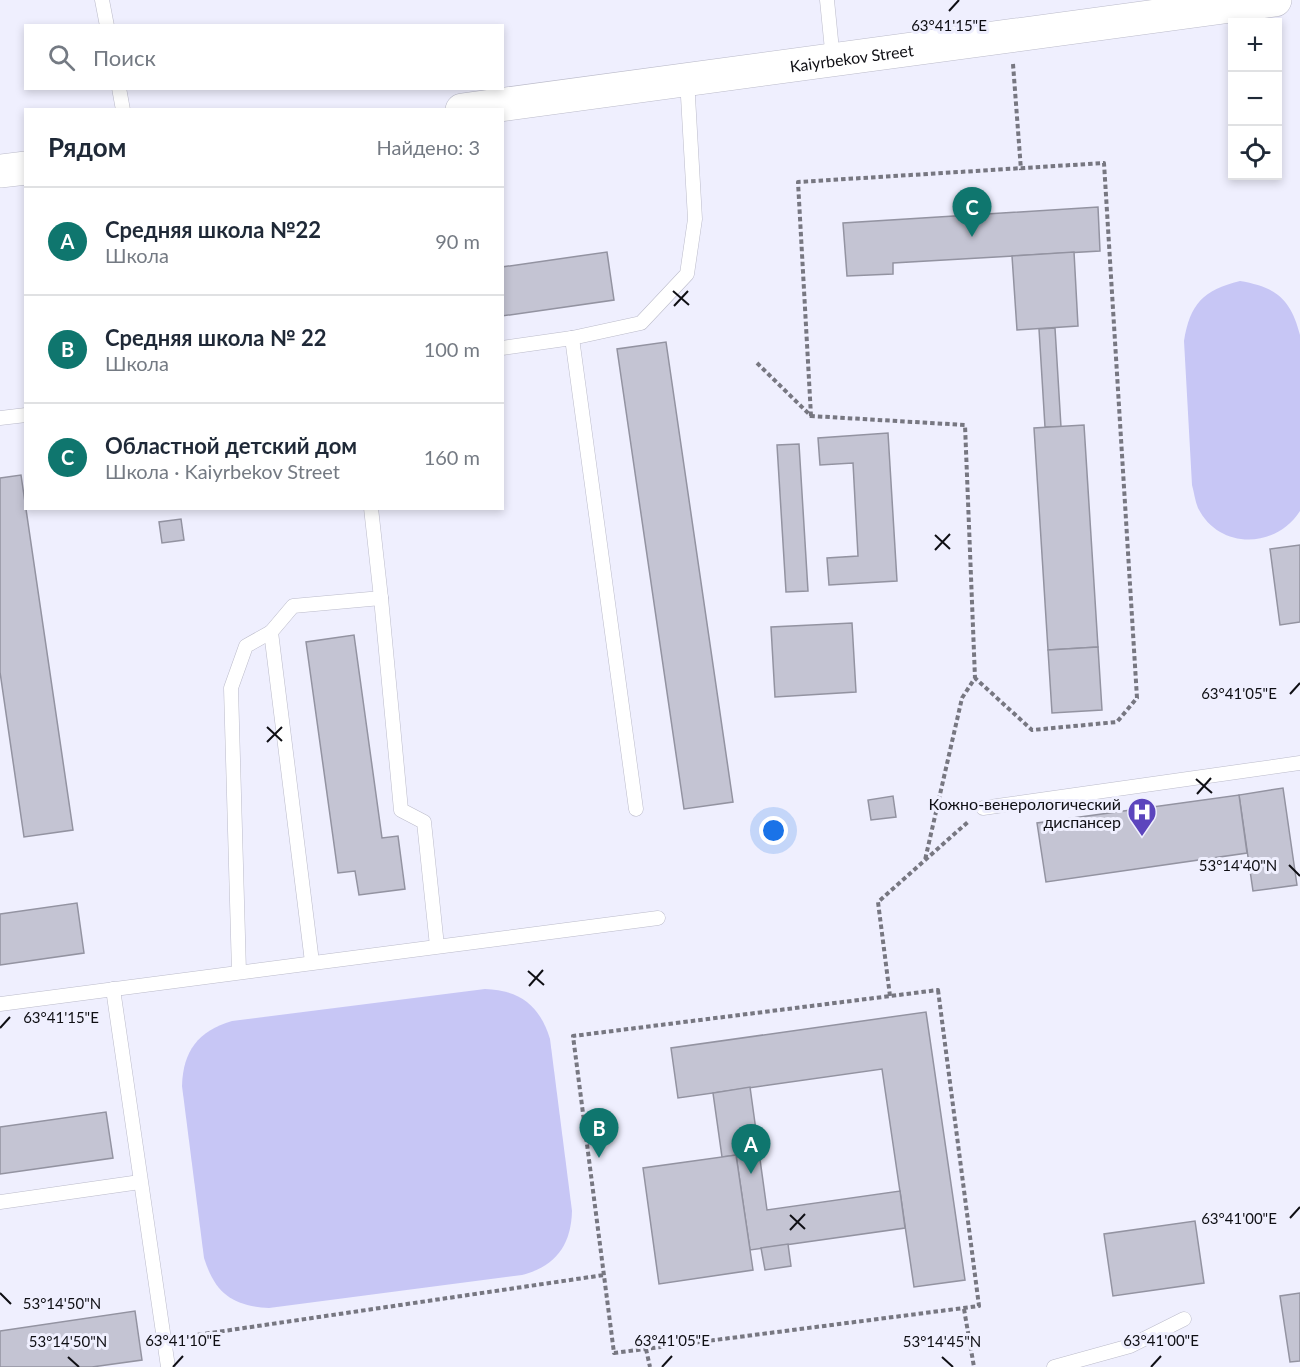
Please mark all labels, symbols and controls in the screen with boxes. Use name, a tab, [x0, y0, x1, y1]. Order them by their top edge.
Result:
text: 63°41'15"E	[911, 16, 987, 34]
map controls	[1228, 18, 1282, 180]
button: +	[1228, 18, 1282, 72]
search box	[24, 24, 504, 90]
street label: Kaiyrbekov Street	[788, 40, 915, 75]
icon: search	[45, 41, 78, 74]
text: Поиск	[93, 44, 156, 71]
button: −	[1228, 72, 1282, 126]
button: locate	[1228, 126, 1282, 180]
text: Рядом	[48, 131, 126, 163]
text: Найдено: 3	[377, 135, 480, 159]
pin: C	[952, 188, 992, 237]
text: Средняя школа №22	[105, 216, 321, 243]
text: A	[61, 229, 74, 253]
text: 90 m	[435, 229, 480, 253]
text: Школа	[105, 243, 169, 267]
text: Средняя школа № 22	[105, 324, 326, 351]
text: B	[61, 337, 74, 361]
text: 100 m	[424, 337, 480, 361]
text: Школа	[105, 351, 169, 375]
text: Областной детский дом	[105, 432, 357, 459]
text: C	[61, 445, 74, 469]
text: 160 m	[424, 445, 480, 469]
text: Школа · Kaiyrbekov Street	[105, 459, 340, 483]
text: 63°41'05"E	[1201, 684, 1277, 702]
place label: Кожно-венерологический диспансер	[929, 794, 1121, 831]
hospital icon: Кожно-венерологический диспансер	[1126, 796, 1158, 838]
your location	[759, 816, 788, 845]
text: 53°14'40"N	[1199, 856, 1277, 874]
text: 63°41'15"E	[23, 1008, 99, 1026]
pin: B	[580, 1108, 618, 1158]
pin: A	[732, 1124, 771, 1174]
text: 63°41'00"E	[1201, 1209, 1277, 1227]
text: 53°14'50"N	[23, 1294, 101, 1312]
text: 63°41'10"E	[145, 1331, 221, 1349]
text: 63°41'05"E	[634, 1331, 710, 1349]
text: 63°41'00"E	[1123, 1331, 1199, 1349]
text: 53°14'50"N	[29, 1332, 107, 1350]
text: 53°14'45"N	[903, 1332, 981, 1350]

